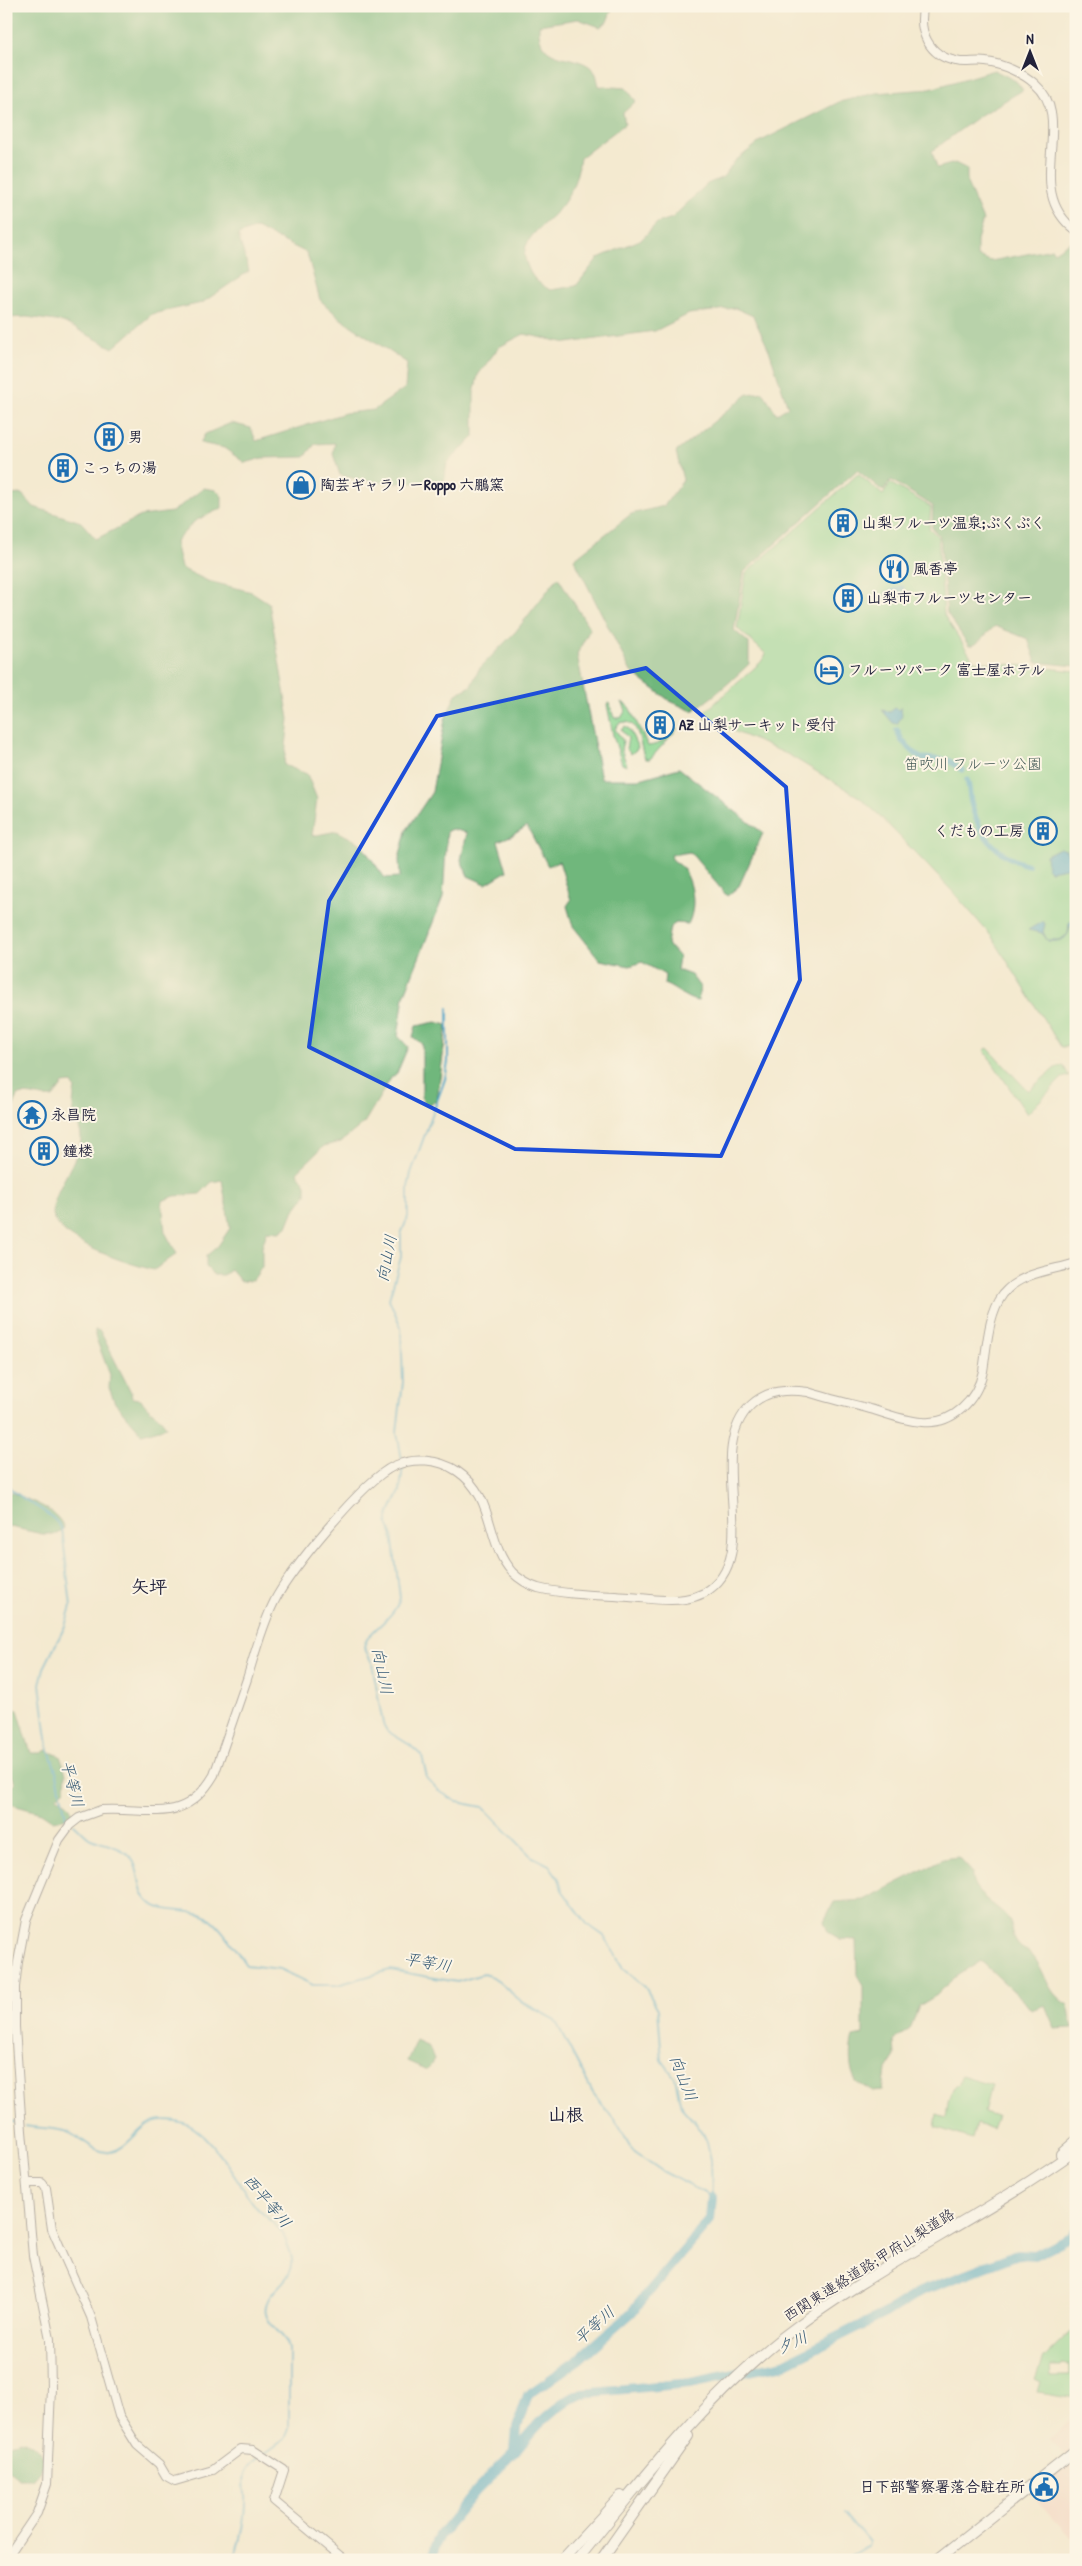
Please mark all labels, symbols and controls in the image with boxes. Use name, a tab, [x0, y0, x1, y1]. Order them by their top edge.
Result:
north arrow	[1004, 28, 1054, 78]
text: N	[1026, 29, 1034, 48]
building icon: 男	[94, 422, 124, 452]
place label: 男	[128, 426, 143, 447]
building icon: こっちの湯	[48, 453, 78, 483]
place label: こっちの湯	[82, 457, 157, 478]
shop icon: 陶芸ギャラリーRoppo 六鵬窯	[286, 470, 316, 500]
place label: 陶芸ギャラリーRoppo 六鵬窯	[320, 474, 504, 496]
building icon: 山梨フルーツ温泉;ぷくぷく	[828, 508, 858, 538]
place label: 山梨フルーツ温泉;ぷくぷく	[862, 512, 1045, 533]
restaurant icon: 風香亭	[879, 554, 909, 584]
place label: 風香亭	[913, 558, 958, 579]
building icon: 山梨市フルーツセンター	[833, 583, 863, 613]
place label: 山梨市フルーツセンター	[867, 587, 1032, 608]
hotel icon: フルーツパーク 富士屋ホテル	[814, 655, 844, 685]
place label: フルーツパーク 富士屋ホテル	[848, 659, 1045, 680]
building icon: AZ 山梨サーキット 受付	[645, 710, 675, 740]
place label: AZ 山梨サーキット 受付	[679, 714, 836, 735]
park label: 笛吹川 フルーツ公園	[904, 753, 1042, 774]
building icon: くだもの工房	[1028, 816, 1058, 846]
place label: くだもの工房	[934, 820, 1024, 841]
temple icon: 永昌院	[17, 1100, 47, 1130]
place label: 永昌院	[51, 1104, 96, 1125]
building icon: 鐘楼	[29, 1136, 59, 1166]
place label: 鐘楼	[63, 1140, 93, 1161]
water label: 向山川	[371, 1232, 401, 1284]
district label: 矢坪	[131, 1574, 168, 1599]
water label: 向山川	[367, 1645, 399, 1697]
water label: 平等川	[56, 1758, 90, 1810]
water label: 平等川	[402, 1947, 454, 1977]
water label: 向山川	[665, 2052, 703, 2104]
district label: 山根	[548, 2102, 584, 2127]
water label: 西平等川	[239, 2169, 297, 2233]
street label: 西関東連絡道路;甲府山梨道路	[779, 2203, 958, 2326]
water label: 平等川	[569, 2301, 619, 2349]
water label: 夕川	[773, 2325, 811, 2359]
public building icon: 日下部警察署落合駐在所	[1029, 2472, 1059, 2502]
place label: 日下部警察署落合駐在所	[860, 2476, 1025, 2497]

